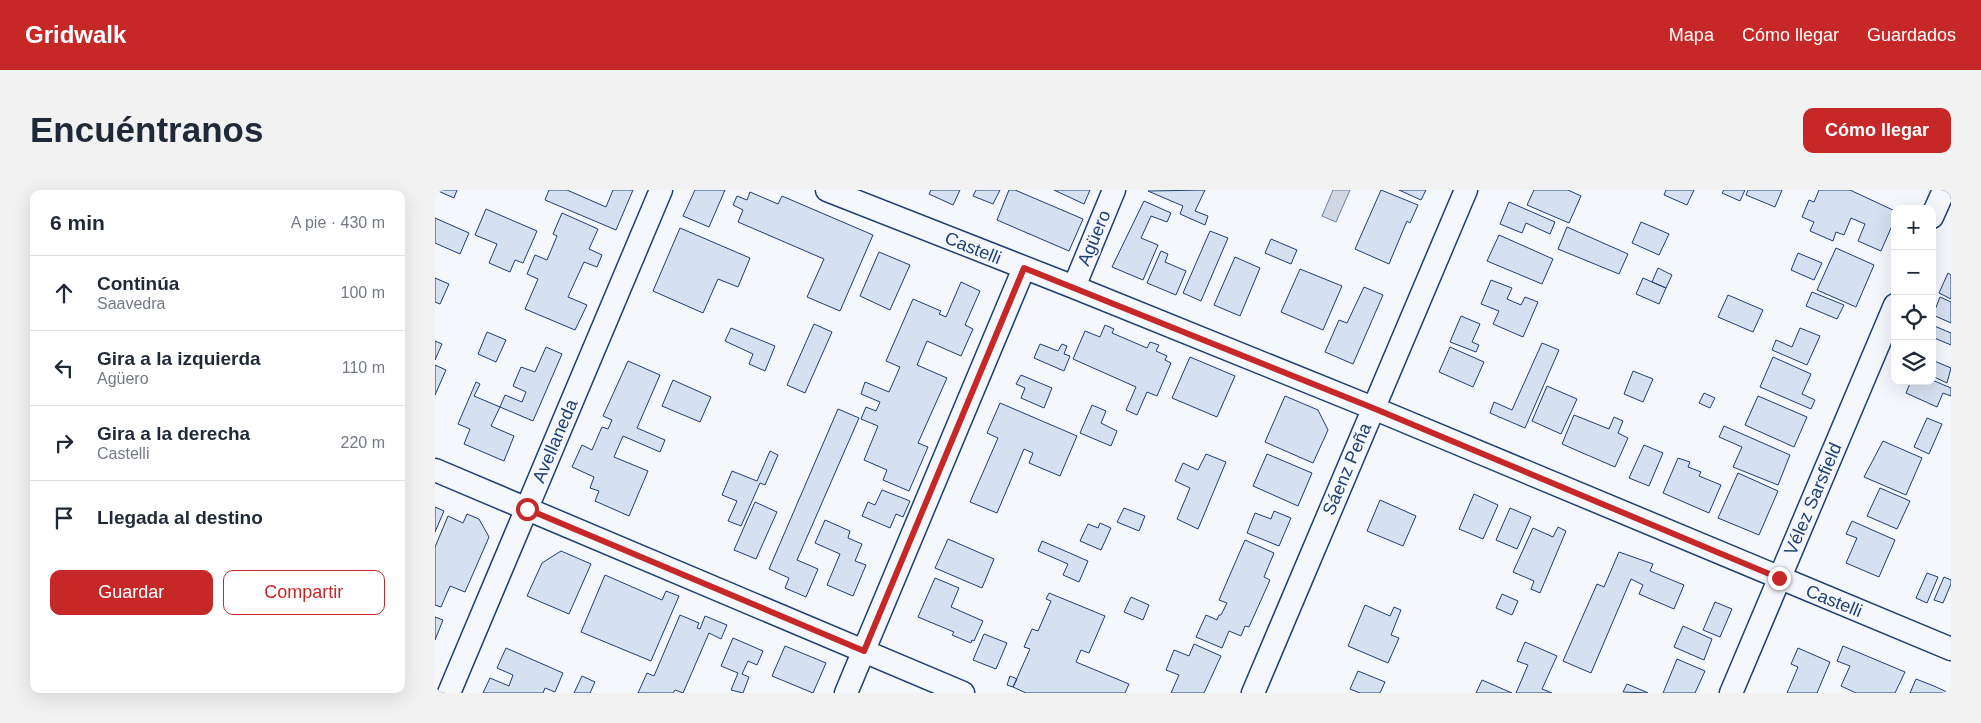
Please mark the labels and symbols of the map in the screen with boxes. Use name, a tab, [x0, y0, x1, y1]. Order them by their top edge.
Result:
street label: Agüero	[1073, 207, 1115, 269]
street label: Castelli	[942, 228, 1004, 268]
street label: Avellaneda	[528, 395, 582, 486]
street label: Sáenz Peña	[1319, 419, 1376, 518]
street label: Vélez Sarsfield	[1780, 440, 1846, 558]
route start	[516, 498, 539, 521]
route end	[1768, 567, 1791, 590]
street label: Castelli	[1803, 581, 1865, 621]

